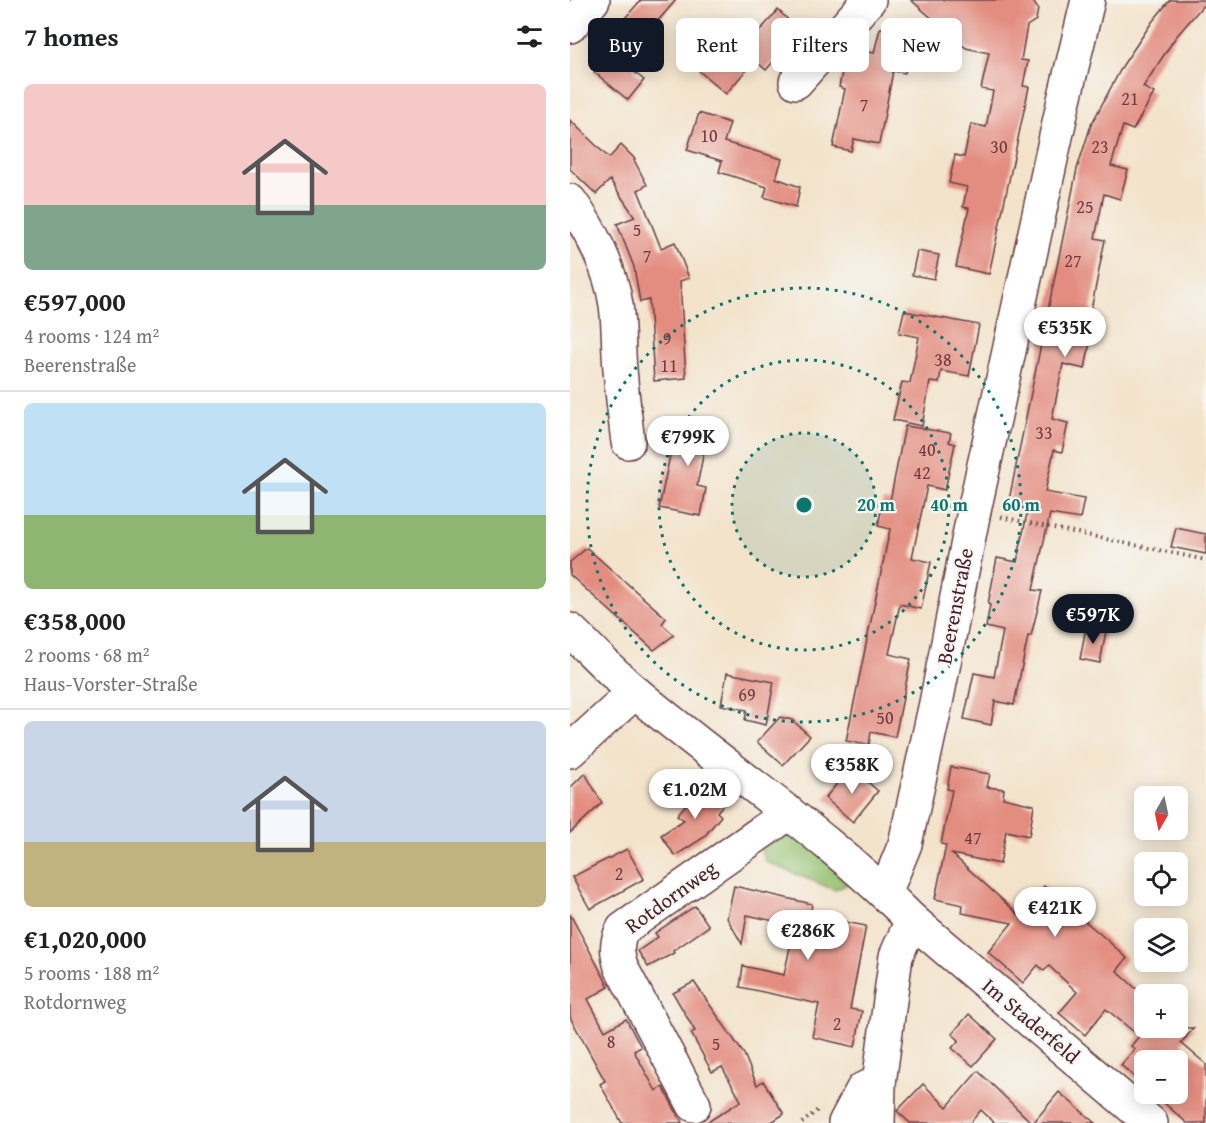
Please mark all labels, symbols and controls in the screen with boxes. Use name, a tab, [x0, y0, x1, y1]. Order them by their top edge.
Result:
text: 7 homes	[24, 17, 119, 56]
chip: Buy	[588, 18, 664, 72]
chip: Rent	[676, 18, 759, 72]
chip: Filters	[771, 18, 869, 72]
chip: New	[881, 18, 962, 72]
icon: filters	[513, 20, 546, 53]
house number: 21	[1121, 85, 1139, 112]
house number: 7	[860, 91, 868, 118]
house number: 10	[700, 122, 718, 149]
icon: home	[231, 123, 339, 231]
house number: 30	[990, 133, 1008, 160]
house number: 23	[1091, 133, 1109, 160]
house number: 25	[1076, 193, 1094, 220]
house number: 5	[633, 216, 641, 243]
house number: 7	[643, 242, 651, 269]
house number: 27	[1064, 247, 1082, 274]
text: €597,000	[24, 282, 126, 321]
pin: €535K	[1023, 307, 1107, 358]
text: €535K	[1038, 312, 1092, 341]
text: 4 rooms · 124 m²	[24, 321, 159, 350]
house number: 9	[663, 325, 671, 352]
house number: 38	[934, 346, 952, 373]
text: Beerenstraße	[24, 350, 136, 379]
house number: 11	[660, 352, 678, 379]
pin: €799K	[646, 416, 730, 467]
house number: 33	[1035, 419, 1053, 446]
text: €799K	[661, 421, 715, 450]
house number: 40	[918, 436, 936, 463]
icon: home	[231, 442, 339, 550]
house number: 42	[913, 459, 931, 486]
text: 20 m	[857, 491, 896, 518]
text: 40 m	[930, 491, 969, 518]
text: 60 m	[1002, 491, 1041, 518]
centre of rings	[794, 495, 814, 515]
street label: Beerenstraße	[928, 545, 981, 667]
pin: €597K	[1051, 594, 1135, 645]
text: €597K	[1066, 599, 1120, 628]
text: €358,000	[24, 601, 126, 640]
text: 2 rooms · 68 m²	[24, 640, 150, 669]
text: Haus-Vorster-Straße	[24, 669, 198, 698]
house number: 69	[738, 681, 756, 708]
house number: 50	[876, 704, 894, 731]
pin: €358K	[810, 744, 894, 795]
text: €358K	[825, 749, 879, 778]
icon: home	[231, 760, 339, 868]
pin: €1.02M	[646, 769, 744, 820]
text: €1.02M	[663, 774, 727, 803]
north arrow	[1134, 786, 1188, 840]
map controls	[1134, 786, 1188, 1104]
house number: 47	[964, 824, 982, 851]
street label: Rotdornweg	[618, 852, 724, 941]
button: locate	[1134, 852, 1188, 906]
house number: 2	[615, 860, 623, 887]
pin: €421K	[1013, 887, 1097, 938]
text: €421K	[1028, 892, 1082, 921]
pin: €286K	[766, 910, 850, 961]
text: €286K	[781, 915, 835, 944]
button: layers	[1134, 918, 1188, 972]
text: €1,020,000	[24, 919, 146, 958]
text: 5 rooms · 188 m²	[24, 958, 159, 987]
street label: Im Staderfeld	[976, 970, 1088, 1071]
button: +	[1134, 984, 1188, 1038]
text: Rotdornweg	[24, 987, 126, 1016]
house number: 2	[833, 1010, 841, 1037]
house number: 8	[607, 1028, 615, 1055]
house number: 5	[712, 1030, 720, 1057]
button: −	[1134, 1050, 1188, 1104]

